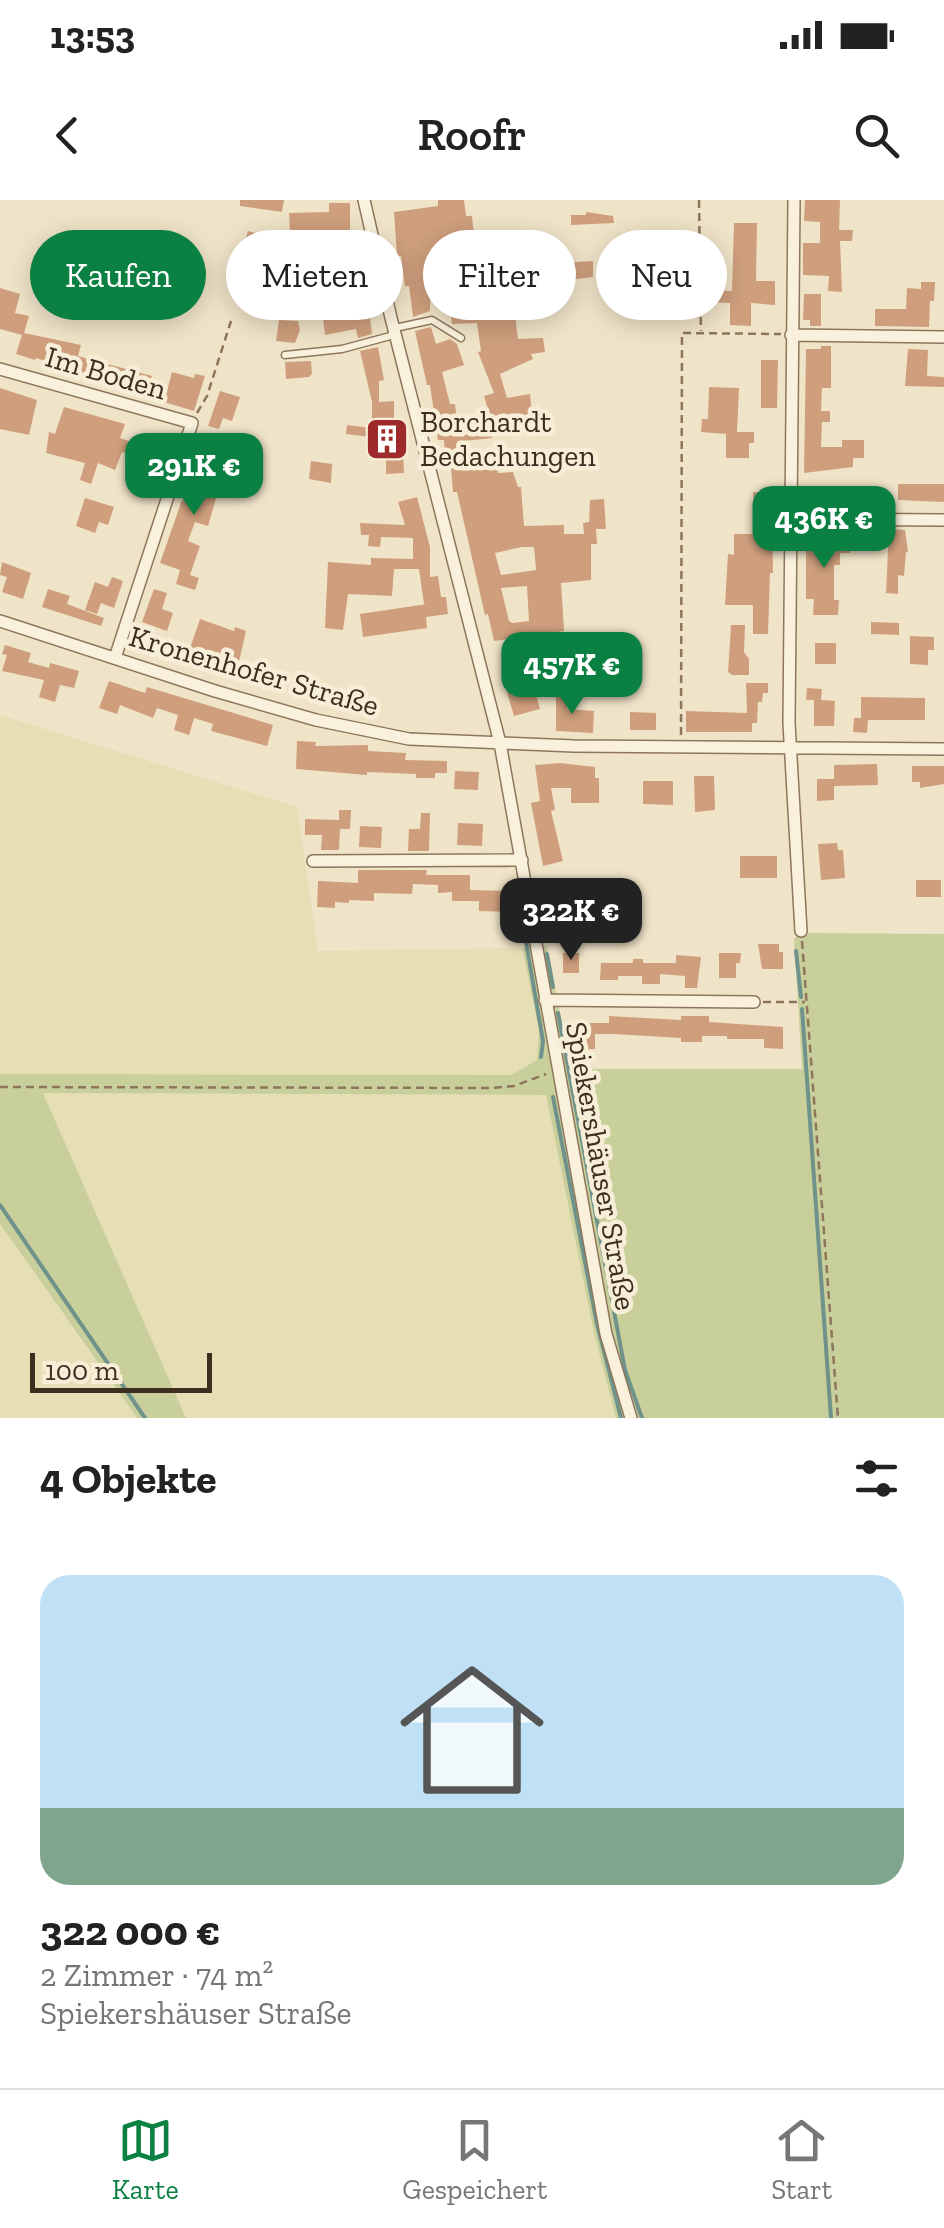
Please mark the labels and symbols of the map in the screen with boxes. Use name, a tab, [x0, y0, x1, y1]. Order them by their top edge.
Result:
street label: Im Boden	[42, 339, 170, 407]
place label: Borchardt Bedachungen	[420, 404, 596, 474]
building icon: Borchardt Bedachungen	[364, 416, 410, 462]
pin: 291K €	[113, 433, 275, 518]
pin: 436K €	[743, 486, 905, 571]
street label: Kronenhofer Straße	[125, 618, 383, 724]
pin: 457K €	[491, 632, 653, 717]
pin: 322K €	[490, 878, 652, 963]
street label: Spiekershäuser Straße	[558, 1019, 644, 1313]
scale bar	[30, 1348, 212, 1392]

